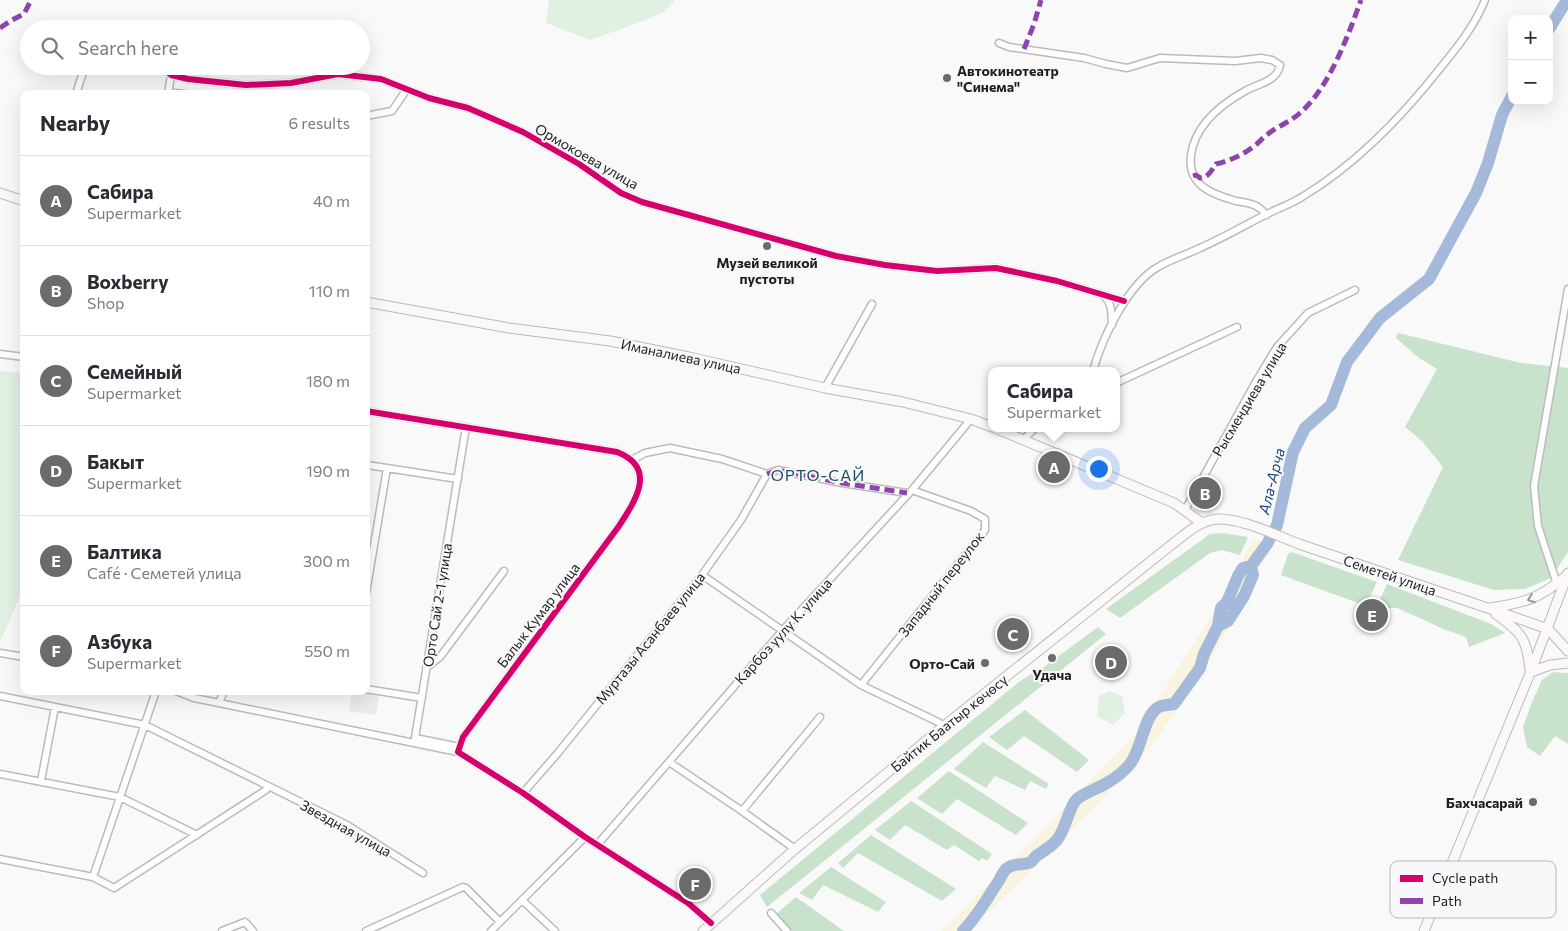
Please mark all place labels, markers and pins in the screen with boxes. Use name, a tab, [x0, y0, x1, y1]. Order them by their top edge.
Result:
place label: Автокинотеатр "Синема"	[957, 62, 1059, 95]
marker: Автокинотеатр "Синема"	[941, 72, 953, 84]
marker: Музей великой пустоты	[761, 240, 773, 252]
place label: Музей великой пустоты	[716, 254, 818, 287]
pin: A	[1038, 448, 1070, 486]
pin: B	[1189, 474, 1221, 512]
pin: E	[1356, 596, 1388, 634]
pin: C	[997, 615, 1029, 653]
pin: D	[1095, 643, 1127, 681]
marker: Удача	[1046, 652, 1058, 664]
place label: Орто-Сай	[909, 655, 975, 672]
marker: Орто-Сай	[979, 657, 991, 669]
place label: Удача	[1032, 666, 1072, 683]
place label: Бахчасарай	[1446, 794, 1523, 811]
marker: Бахчасарай	[1527, 796, 1539, 808]
pin: F	[679, 865, 711, 903]

